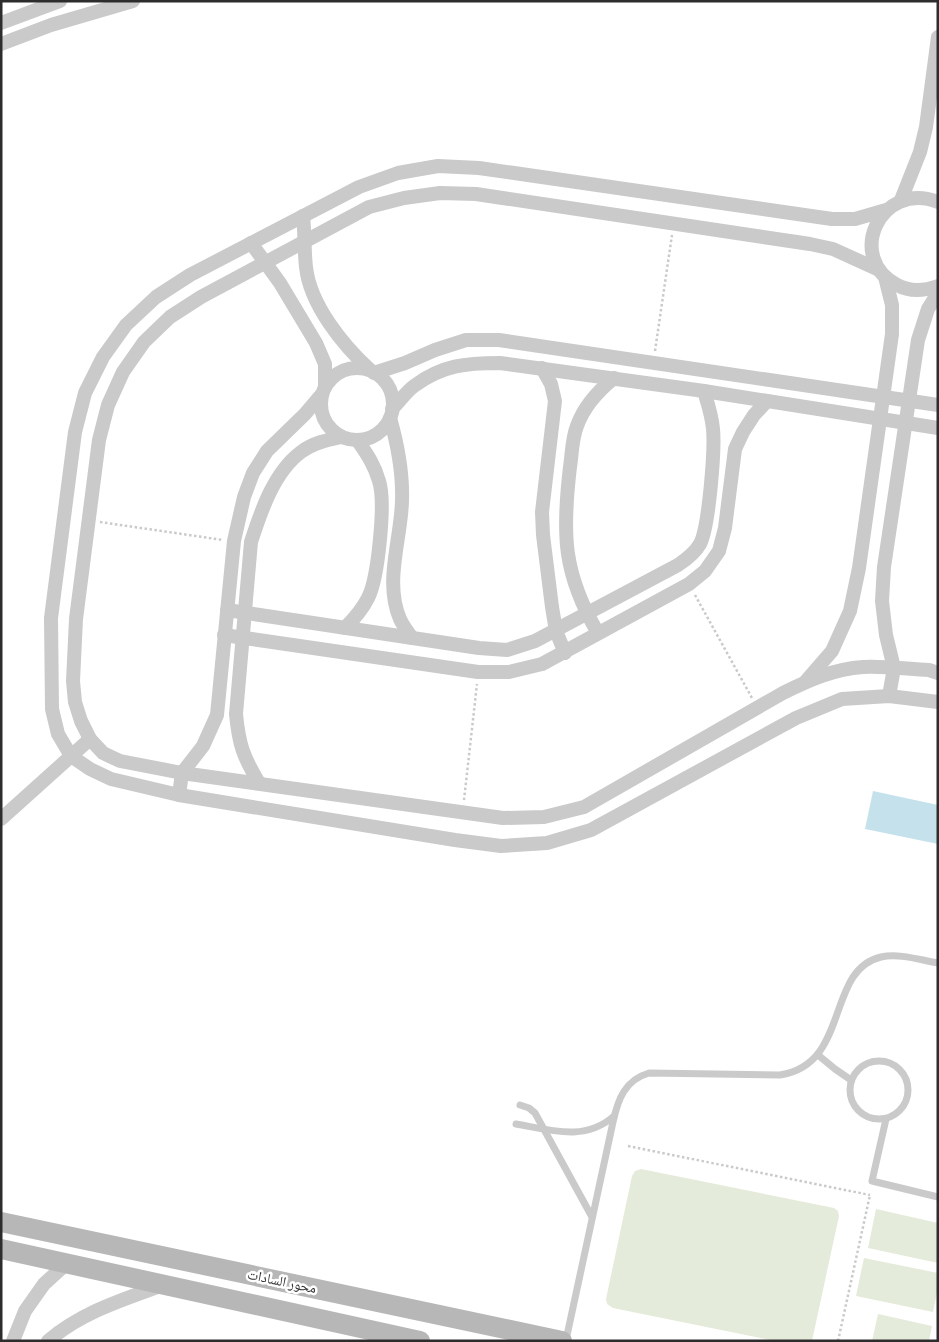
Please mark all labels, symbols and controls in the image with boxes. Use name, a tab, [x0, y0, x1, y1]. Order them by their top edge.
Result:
street label: محور السادات	[246, 1265, 318, 1297]

